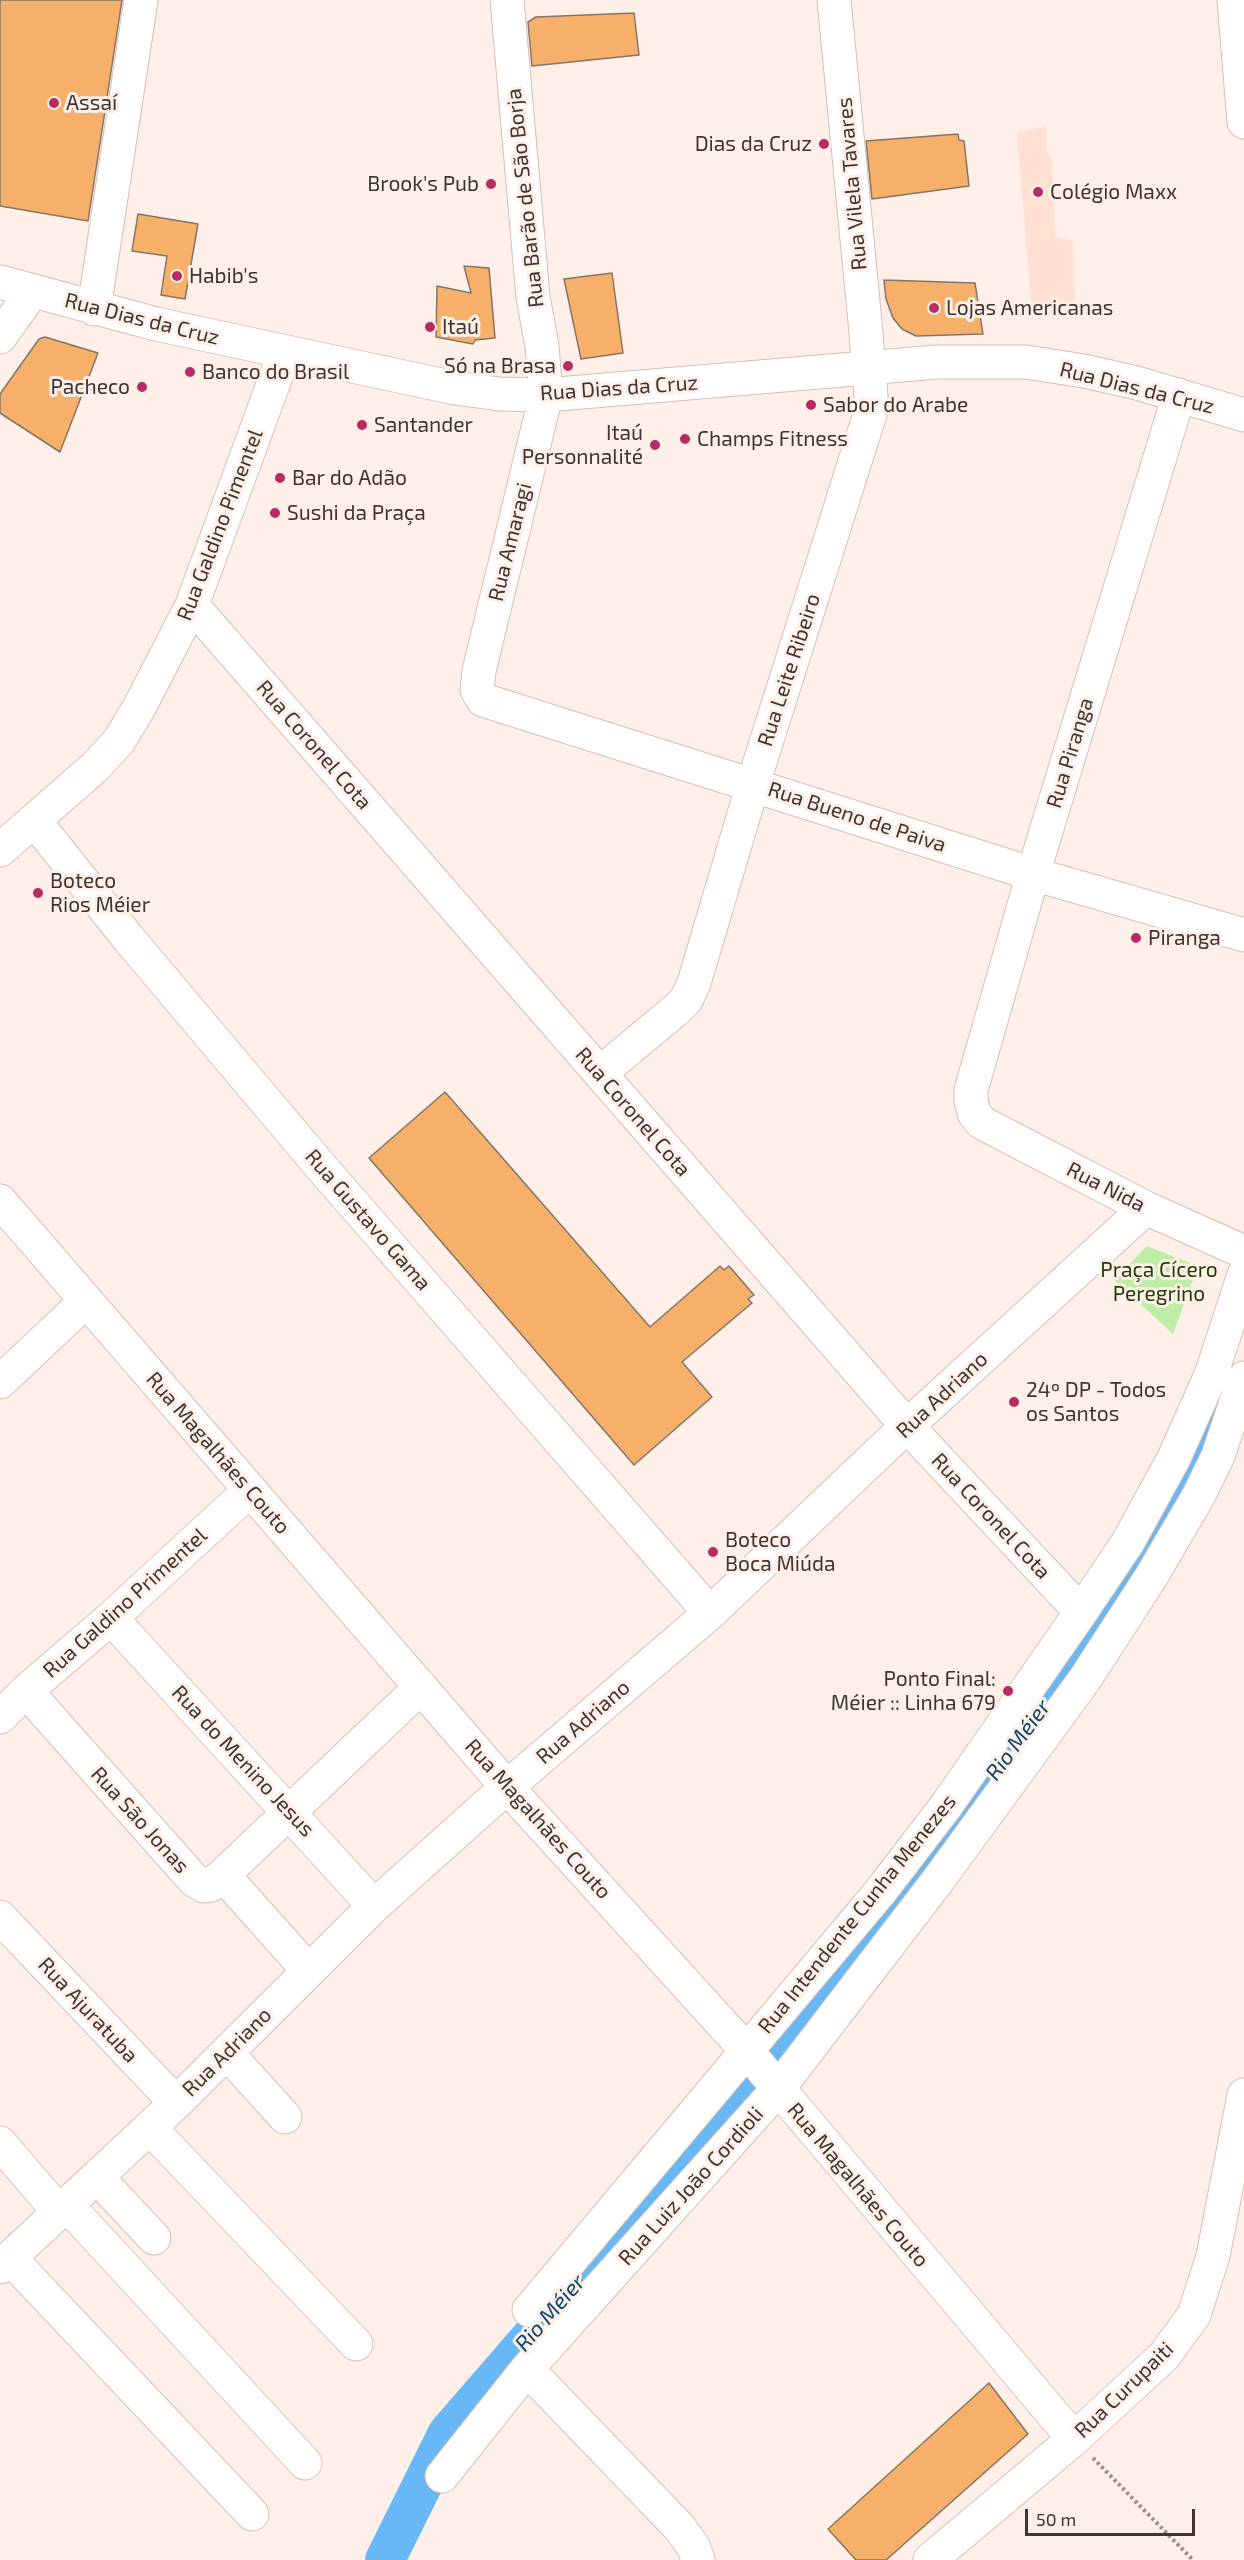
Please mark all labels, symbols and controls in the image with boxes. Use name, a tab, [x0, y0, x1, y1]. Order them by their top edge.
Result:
street label: Rua Barão de São Borja	[501, 87, 549, 309]
place label: Assaí	[66, 90, 117, 116]
marker: Assaí	[47, 96, 61, 110]
street label: Rua Vilela Tavares	[832, 96, 872, 272]
place label: Dias da Cruz	[695, 131, 812, 157]
marker: Dias da Cruz	[817, 137, 831, 151]
place label: Brook's Pub	[367, 171, 479, 197]
marker: Brook's Pub	[484, 177, 498, 191]
place label: Colégio Maxx	[1050, 179, 1177, 205]
marker: Colégio Maxx	[1031, 185, 1045, 199]
place label: Habib's	[189, 263, 258, 289]
marker: Habib's	[170, 269, 184, 283]
street label: Rua Dias da Cruz	[62, 288, 222, 350]
place label: Lojas Americanas	[946, 295, 1113, 321]
marker: Lojas Americanas	[927, 301, 941, 315]
place label: Itaú	[442, 314, 479, 340]
marker: Itaú	[423, 320, 437, 334]
place label: Só na Brasa	[444, 353, 556, 379]
street label: Rua Dias da Cruz	[1057, 357, 1217, 419]
place label: Banco do Brasil	[202, 359, 349, 385]
marker: Só na Brasa	[561, 359, 575, 373]
marker: Banco do Brasil	[183, 365, 197, 379]
street label: Rua Dias da Cruz	[539, 370, 699, 406]
place label: Pacheco	[50, 374, 130, 400]
marker: Pacheco	[135, 380, 149, 394]
place label: Sabor do Arabe	[823, 392, 968, 418]
marker: Sabor do Arabe	[804, 398, 818, 412]
place label: Santander	[374, 412, 473, 438]
marker: Santander	[355, 418, 369, 432]
place label: Itaú Personnalité	[522, 420, 643, 470]
street label: Rua Galdino Pimentel	[172, 426, 268, 624]
place label: Champs Fitness	[697, 426, 848, 452]
marker: Champs Fitness	[678, 432, 692, 446]
marker: Itaú Personnalité	[648, 438, 662, 452]
place label: Bar do Adão	[292, 465, 407, 491]
marker: Bar do Adão	[273, 471, 287, 485]
street label: Rua Amaragi	[483, 480, 537, 604]
place label: Sushi da Praça	[287, 500, 426, 526]
marker: Sushi da Praça	[268, 506, 282, 520]
street label: Rua Leite Ribeiro	[752, 590, 826, 750]
street label: Rua Coronel Cota	[251, 675, 377, 815]
street label: Rua Piranga	[1041, 695, 1099, 811]
street label: Rua Bueno de Paiva	[765, 776, 949, 858]
place label: Boteco Rios Méier	[50, 868, 150, 918]
marker: Boteco Rios Méier	[31, 886, 45, 900]
place label: Piranga	[1148, 925, 1221, 951]
marker: Piranga	[1129, 931, 1143, 945]
street label: Rua Coronel Cota	[570, 1042, 696, 1182]
street label: Rua Gustavo Gama	[300, 1144, 436, 1296]
street label: Rua Nida	[1063, 1157, 1149, 1217]
park label: Praça Cícero Peregrino	[1100, 1257, 1218, 1307]
street label: Rua Adriano	[891, 1346, 993, 1444]
street label: Rua Magalhães Couto	[141, 1367, 295, 1539]
place label: 24º DP - Todos os Santos	[1026, 1377, 1166, 1427]
marker: 24º DP - Todos os Santos	[1007, 1395, 1021, 1409]
street label: Rua Coronel Cota	[926, 1448, 1056, 1584]
street label: Rua Galdino Primentel	[38, 1523, 212, 1683]
place label: Boteco Boca Miúda	[725, 1527, 836, 1577]
marker: Boteco Boca Miúda	[706, 1545, 720, 1559]
place label: Ponto Final: Méier :: Linha 679	[831, 1666, 996, 1716]
street label: Rua Adriano	[531, 1675, 635, 1769]
street label: Rua do Menino Jesus	[166, 1680, 320, 1842]
marker: Ponto Final: Méier :: Linha 679	[1001, 1684, 1015, 1698]
water label: Rio Méier	[980, 1694, 1056, 1786]
street label: Rua Magalhães Couto	[460, 1734, 616, 1904]
street label: Rua São Jonas	[86, 1762, 194, 1878]
street label: Rua Intendente Cunha Menezes	[753, 1789, 961, 2039]
street label: Rua Ajuratuba	[33, 1952, 143, 2068]
street label: Rua Adriano	[177, 2002, 277, 2102]
street label: Rua Magalhães Couto	[782, 2098, 934, 2272]
street label: Rua Luiz João Cordioli	[613, 2102, 769, 2270]
water label: Rio Méier	[509, 2269, 591, 2357]
street label: Rua Curupaiti	[1069, 2337, 1179, 2443]
scale bar	[1028, 2497, 1198, 2535]
text: 50 m	[1036, 2508, 1076, 2530]

